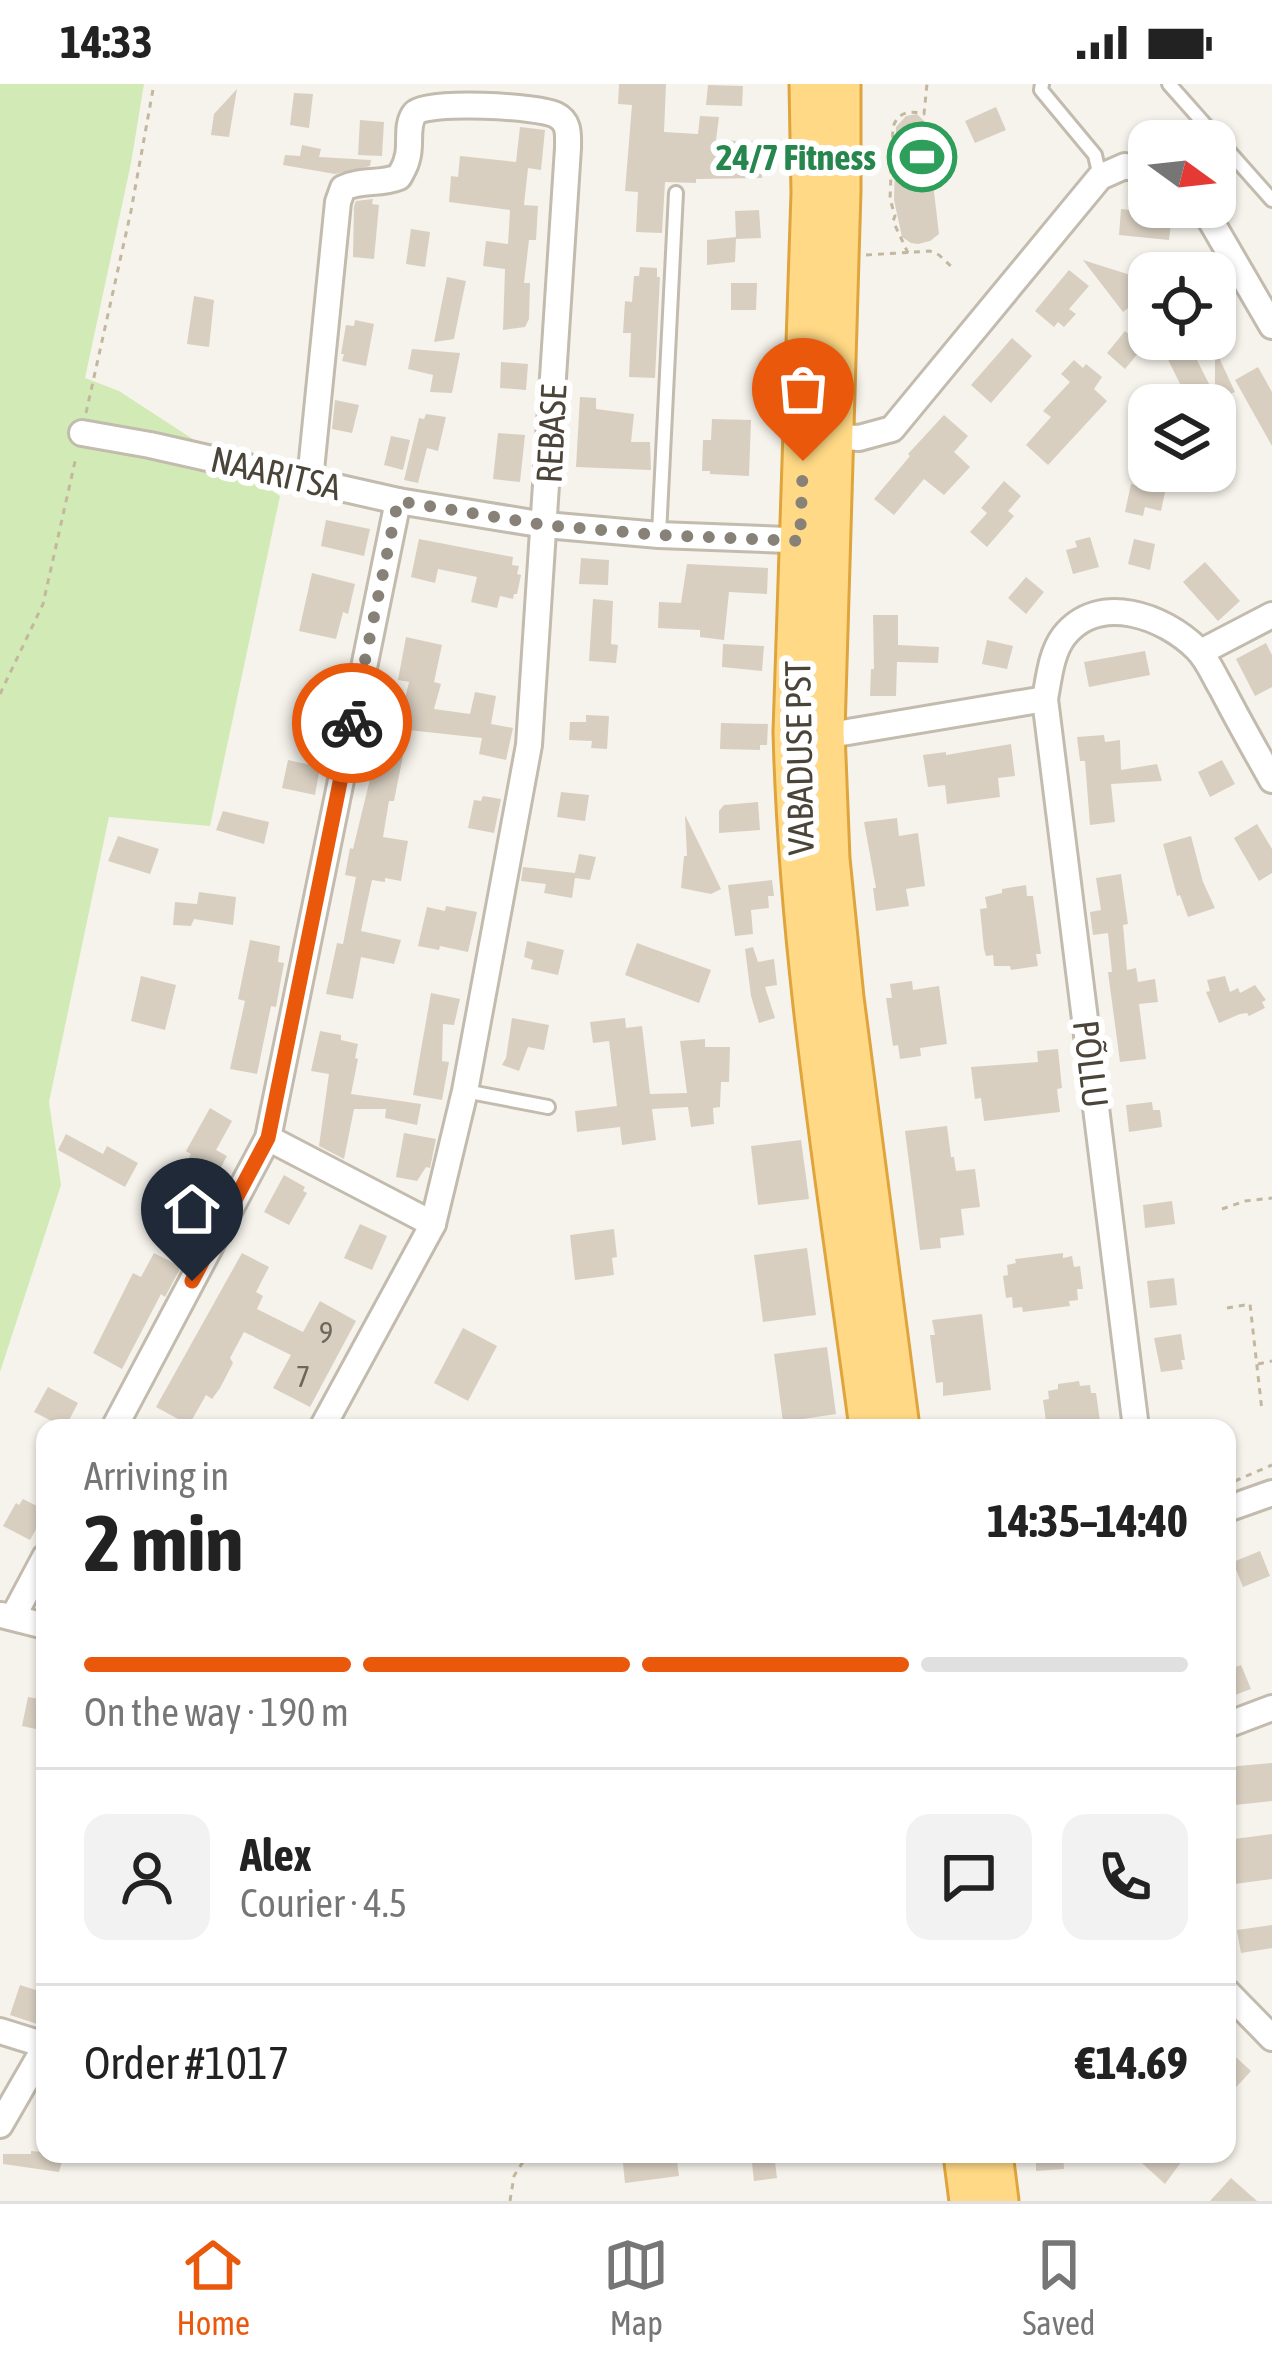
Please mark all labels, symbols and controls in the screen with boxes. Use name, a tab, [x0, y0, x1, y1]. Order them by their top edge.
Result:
text: 14:33	[60, 16, 153, 68]
north arrow	[1128, 120, 1236, 228]
map controls	[1128, 120, 1236, 492]
sports icon: 24/7 Fitness	[887, 122, 957, 192]
place label: 24/7 Fitness	[716, 136, 876, 178]
button: locate	[1128, 252, 1236, 360]
pin	[752, 338, 854, 461]
icon: bag	[770, 356, 836, 422]
street label: REBASE	[527, 384, 575, 484]
button: layers	[1128, 384, 1236, 492]
street label: NAARITSA	[207, 438, 346, 508]
street label: VABADUSE PST	[776, 660, 822, 856]
courier	[292, 663, 412, 783]
icon: bike	[319, 690, 385, 756]
street label: PÕLLU	[1065, 1018, 1117, 1110]
pin	[141, 1158, 243, 1281]
icon: home	[159, 1176, 225, 1242]
house number: 9	[319, 1315, 333, 1349]
house number: 7	[296, 1359, 310, 1393]
text: Arriving in	[84, 1454, 229, 1498]
text: 14:35–14:40	[987, 1495, 1188, 1547]
text: 2 min	[84, 1498, 243, 1588]
text: On the way · 190 m	[84, 1690, 349, 1734]
button: person	[84, 1814, 210, 1940]
button: chat	[906, 1814, 1032, 1940]
button: phone	[1062, 1814, 1188, 1940]
text: Alex	[240, 1829, 312, 1881]
text: Courier · 4.5	[240, 1881, 407, 1925]
text: Order #1017	[84, 2037, 289, 2089]
text: €14.69	[1075, 2037, 1188, 2089]
tab: Home	[177, 2232, 250, 2342]
tab: Map	[603, 2232, 669, 2342]
tab: Saved	[1022, 2232, 1095, 2342]

